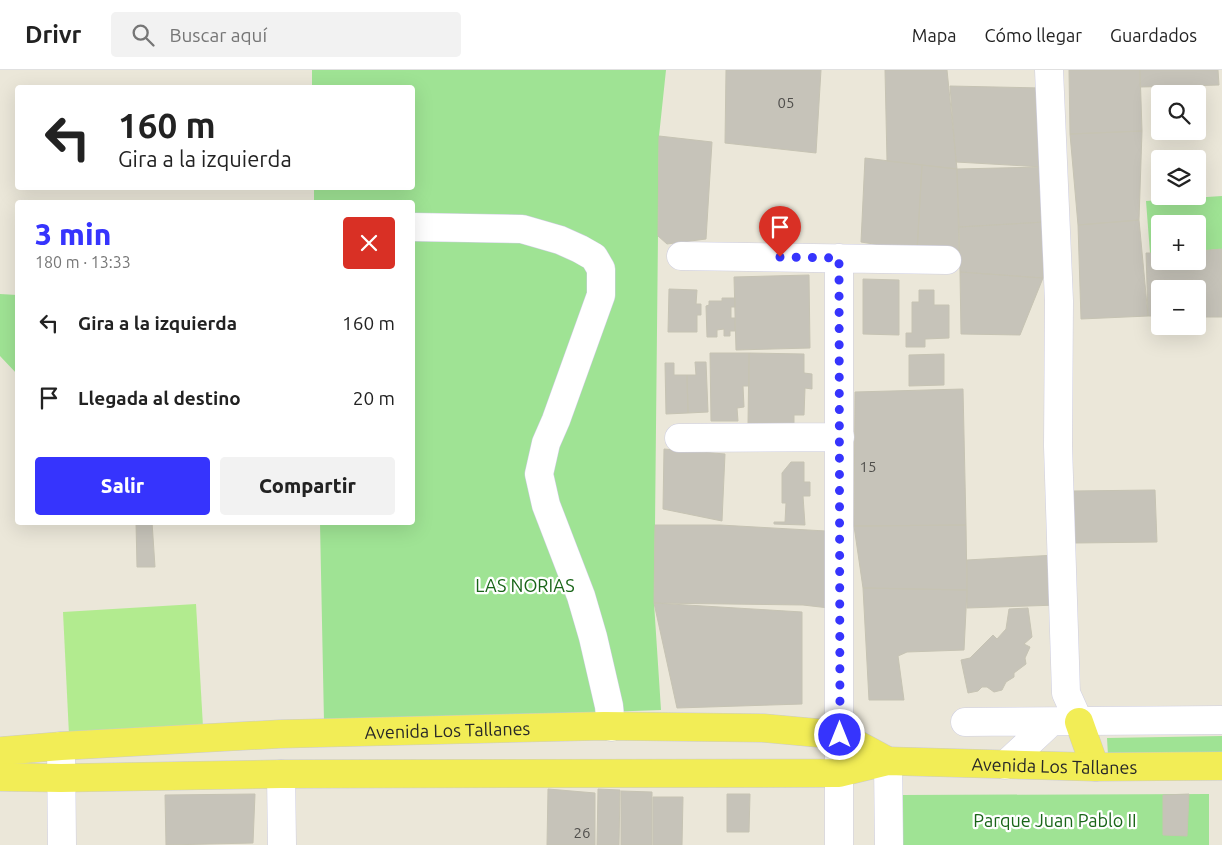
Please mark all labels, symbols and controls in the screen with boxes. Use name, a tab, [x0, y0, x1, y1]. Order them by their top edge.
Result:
search box	[111, 12, 461, 57]
text: Drivr	[25, 21, 81, 48]
icon: search	[129, 21, 157, 49]
text: Buscar aquí	[169, 24, 267, 46]
text: Mapa	[912, 25, 957, 45]
text: Cómo llegar	[985, 25, 1082, 45]
text: Guardados	[1110, 25, 1197, 45]
map controls	[1151, 85, 1206, 335]
button: search	[1151, 85, 1206, 140]
house number: 05	[778, 94, 794, 111]
icon: left	[35, 105, 100, 170]
text: 160 m	[118, 105, 216, 145]
text: Gira a la izquierda	[118, 146, 292, 171]
button: layers	[1151, 150, 1206, 205]
pin	[759, 206, 801, 257]
icon: arrive	[766, 213, 794, 241]
button: +	[1151, 215, 1206, 270]
text: 3 min	[35, 217, 111, 251]
button: close	[343, 217, 395, 269]
text: 180 m · 13:33	[35, 253, 131, 271]
button: −	[1151, 280, 1206, 335]
icon: left	[35, 309, 63, 337]
text: Gira a la izquierda	[78, 312, 237, 334]
text: 160 m	[342, 312, 395, 334]
icon: arrive	[35, 384, 63, 412]
text: Llegada al destino	[78, 387, 241, 409]
text: 20 m	[353, 387, 395, 409]
button: Salir	[35, 457, 210, 515]
button: Compartir	[220, 457, 395, 515]
house number: 15	[860, 458, 876, 475]
park label: LAS NORIAS	[475, 575, 575, 595]
position arrow	[813, 708, 865, 760]
street label: Avenida Los Tallanes	[364, 718, 531, 742]
street label: Avenida Los Tallanes	[971, 753, 1138, 777]
park label: Parque Juan Pablo II	[973, 810, 1137, 830]
house number: 26	[574, 824, 590, 841]

